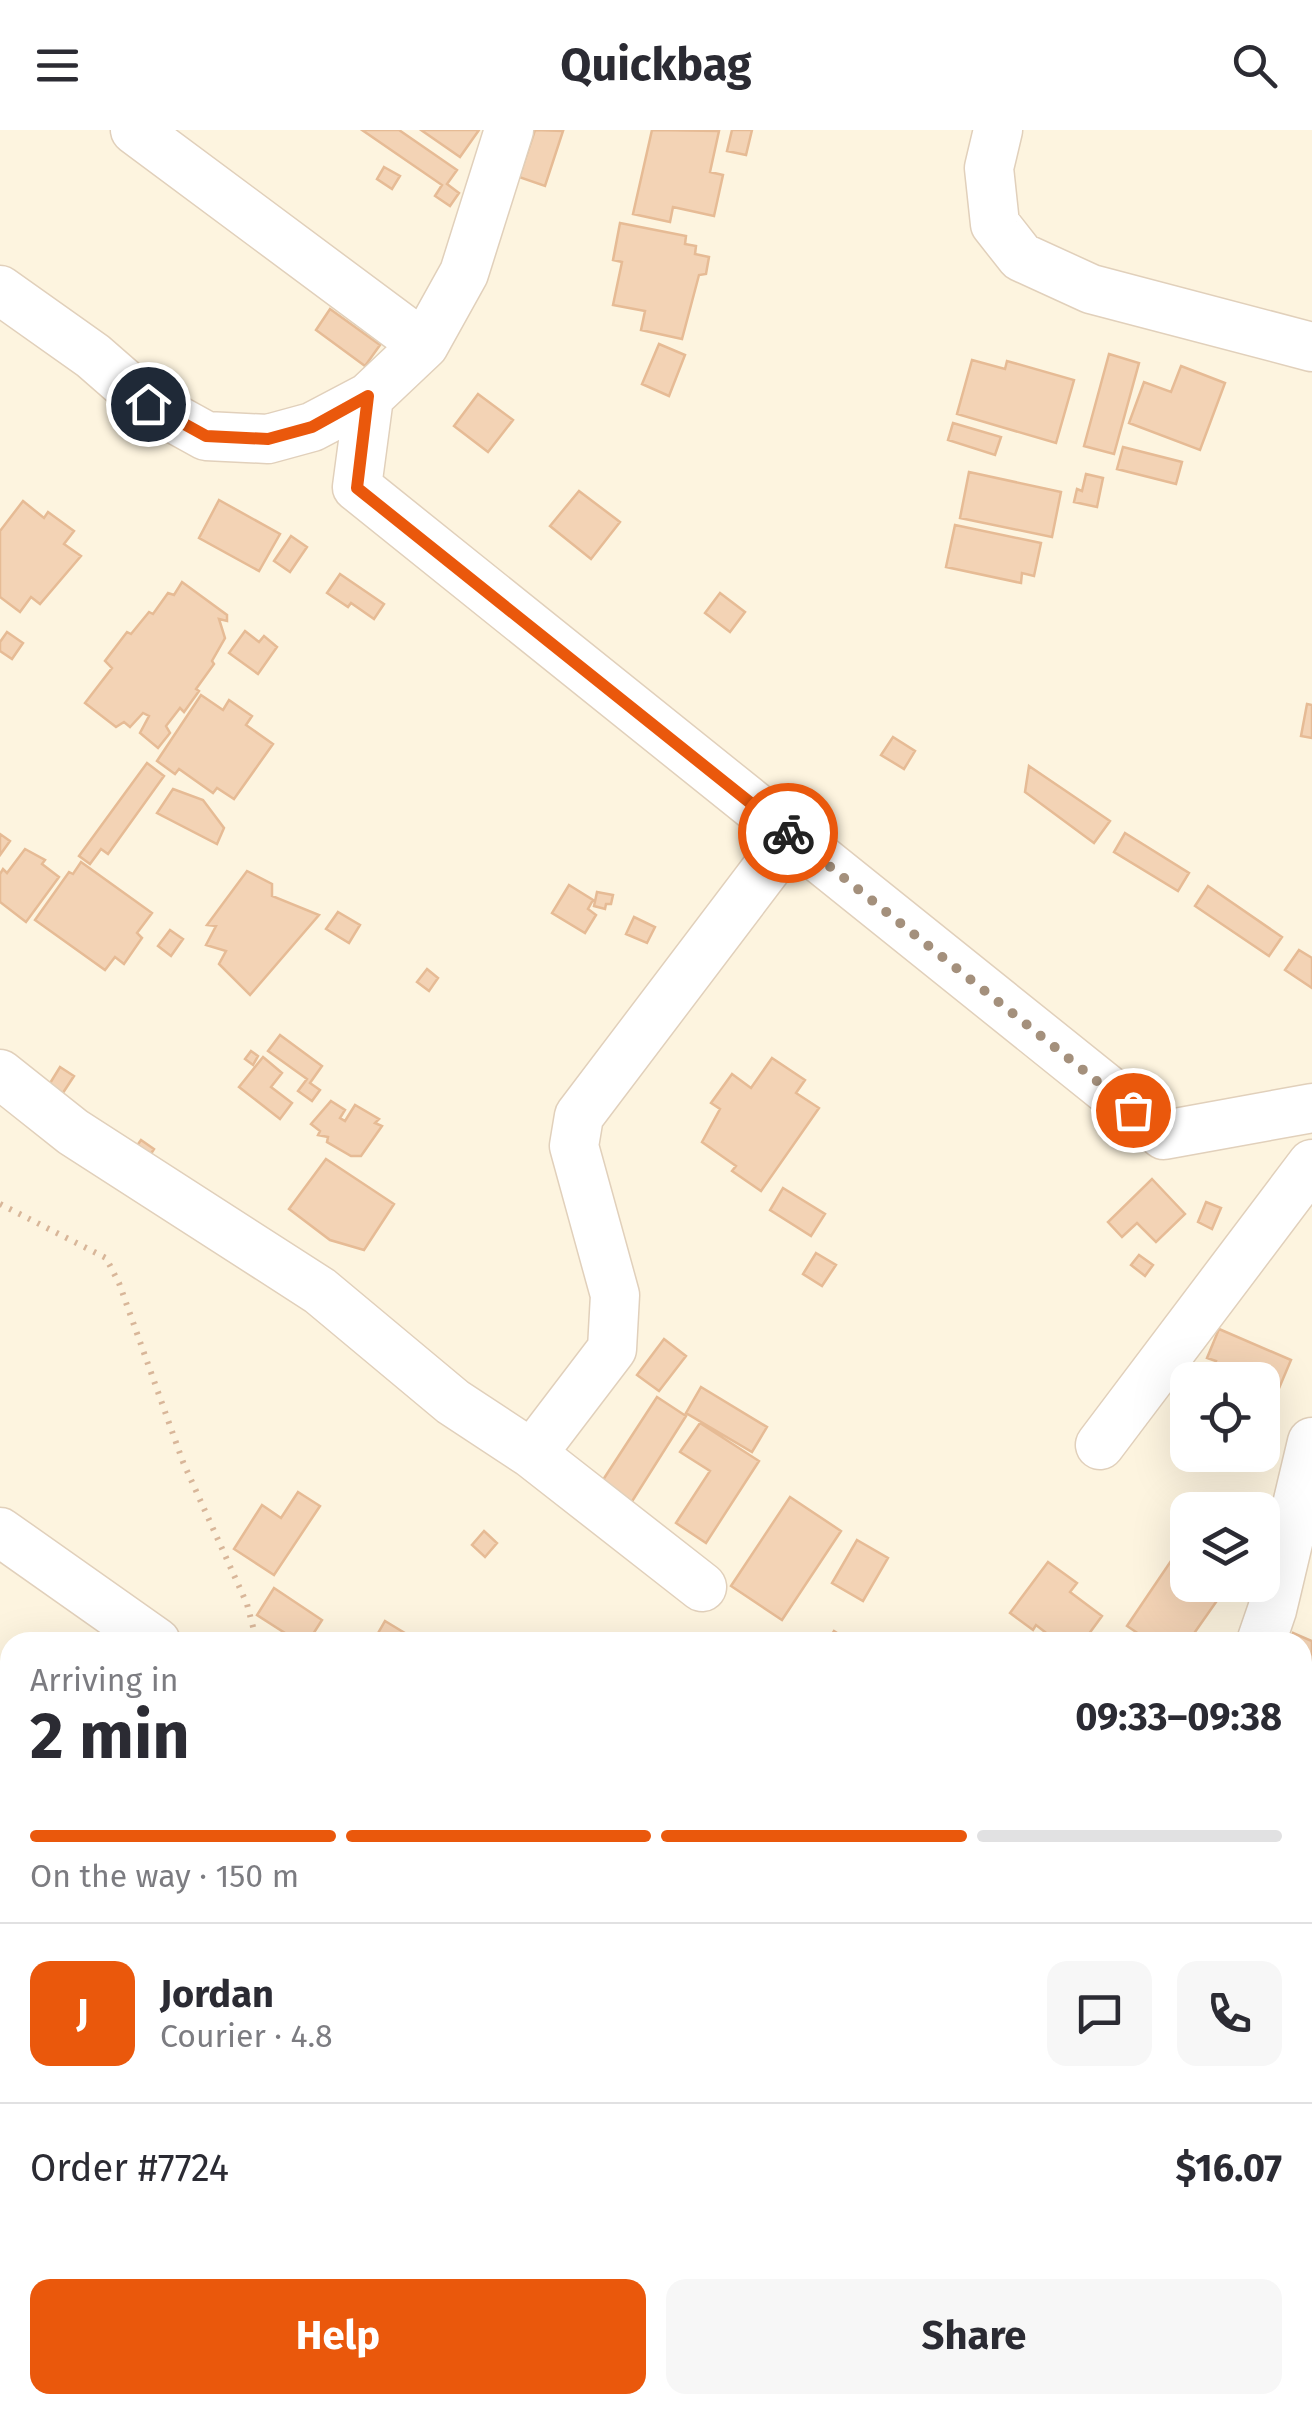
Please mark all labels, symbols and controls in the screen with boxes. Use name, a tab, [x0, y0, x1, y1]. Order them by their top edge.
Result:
icon: menu	[30, 38, 85, 93]
text: Quickbag	[560, 38, 752, 92]
icon: search	[1227, 38, 1282, 93]
pin	[106, 362, 191, 447]
icon: home	[121, 377, 176, 432]
courier	[738, 783, 838, 883]
icon: bike	[761, 806, 816, 861]
pin	[1091, 1068, 1176, 1153]
icon: bag	[1106, 1083, 1161, 1138]
map controls	[1170, 1362, 1280, 1602]
button: locate	[1170, 1362, 1280, 1472]
button: layers	[1170, 1492, 1280, 1602]
text: Arriving in	[30, 1661, 178, 1699]
text: 09:33–09:38	[1075, 1694, 1282, 1740]
text: 2 min	[30, 1697, 190, 1775]
text: On the way · 150 m	[30, 1857, 299, 1895]
button: chat	[1047, 1961, 1152, 2066]
button: phone	[1177, 1961, 1282, 2066]
text: Jordan	[160, 1971, 274, 2017]
text: J	[76, 1990, 89, 2036]
text: Courier · 4.8	[160, 2017, 333, 2055]
text: Order #7724	[30, 2145, 229, 2191]
text: $16.07	[1176, 2145, 1282, 2191]
button: Help	[30, 2279, 646, 2394]
button: Share	[666, 2279, 1282, 2394]

